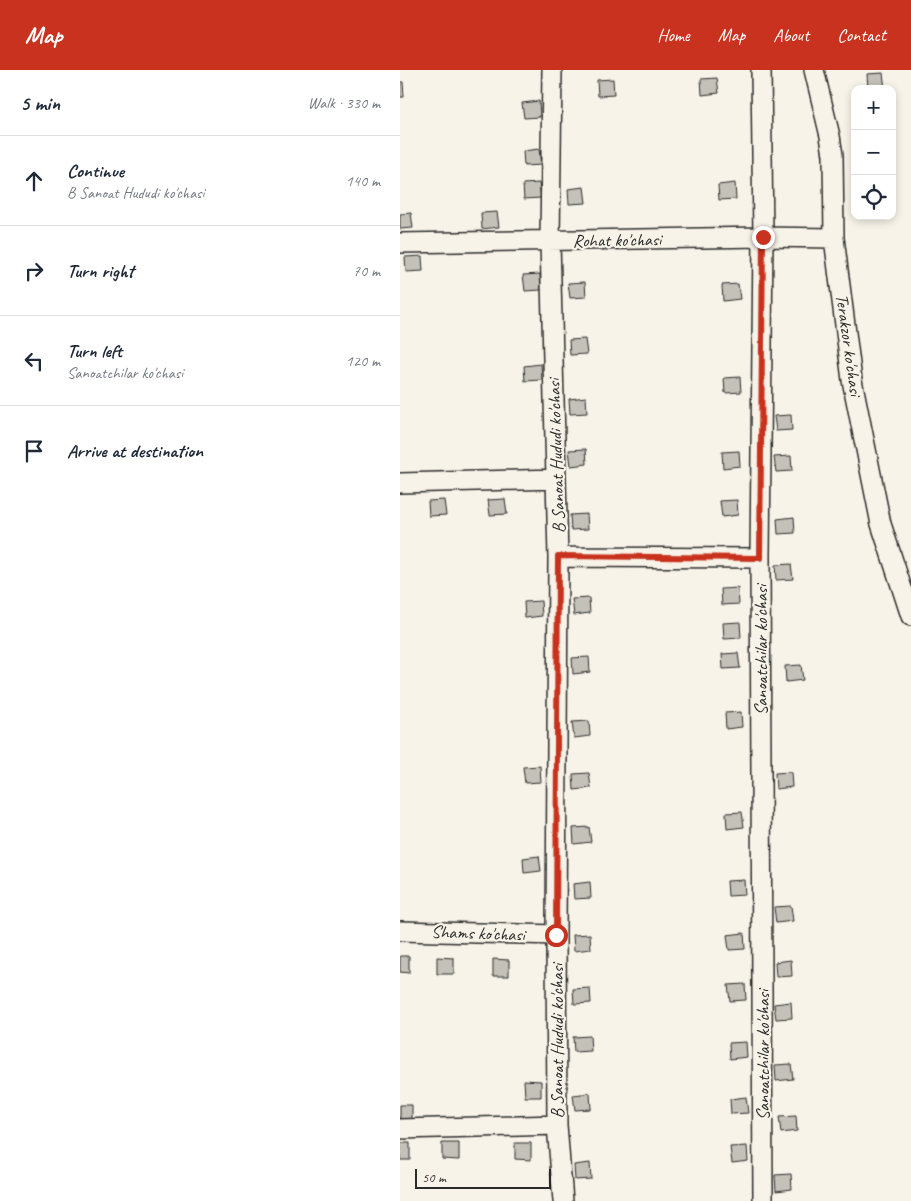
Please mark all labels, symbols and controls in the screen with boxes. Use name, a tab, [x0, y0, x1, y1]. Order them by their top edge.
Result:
text: Map	[25, 20, 62, 50]
text: Home	[657, 24, 690, 46]
text: Map	[718, 24, 745, 46]
text: About	[773, 24, 809, 46]
text: Contact	[837, 24, 886, 46]
map controls	[851, 85, 896, 220]
button: +	[851, 85, 896, 130]
text: 5 min	[20, 90, 60, 116]
text: Walk · 330 m	[308, 93, 380, 113]
button: −	[851, 130, 896, 175]
text: Continue	[67, 159, 124, 183]
icon: ahead	[20, 167, 48, 195]
text: 140 m	[346, 171, 380, 191]
button: locate	[851, 175, 896, 220]
text: B Sanoat Hududi ko'chasi	[67, 183, 205, 203]
route end	[752, 226, 775, 249]
street label: Rohat ko'chasi	[572, 228, 664, 252]
icon: right	[20, 257, 48, 285]
text: Turn right	[67, 259, 134, 283]
text: 70 m	[353, 261, 380, 281]
street label: Terakzor ko'chasi	[831, 293, 867, 400]
text: Turn left	[67, 339, 122, 363]
icon: left	[20, 347, 48, 375]
text: 120 m	[346, 351, 380, 371]
text: Sanoatchilar ko'chasi	[67, 363, 183, 383]
street label: B Sanoat Hududi ko'chasi	[542, 376, 570, 534]
icon: arrive	[20, 437, 48, 465]
text: Arrive at destination	[67, 439, 203, 463]
street label: Sanoatchilar ko'chasi	[750, 582, 772, 715]
street label: Shams ko'chasi	[431, 920, 528, 946]
route start	[545, 924, 568, 947]
street label: B Sanoat Hududi ko'chasi	[546, 961, 568, 1118]
street label: Sanoatchilar ko'chasi	[752, 987, 774, 1120]
scale bar	[415, 1166, 551, 1189]
text: 50 m	[422, 1169, 446, 1186]

